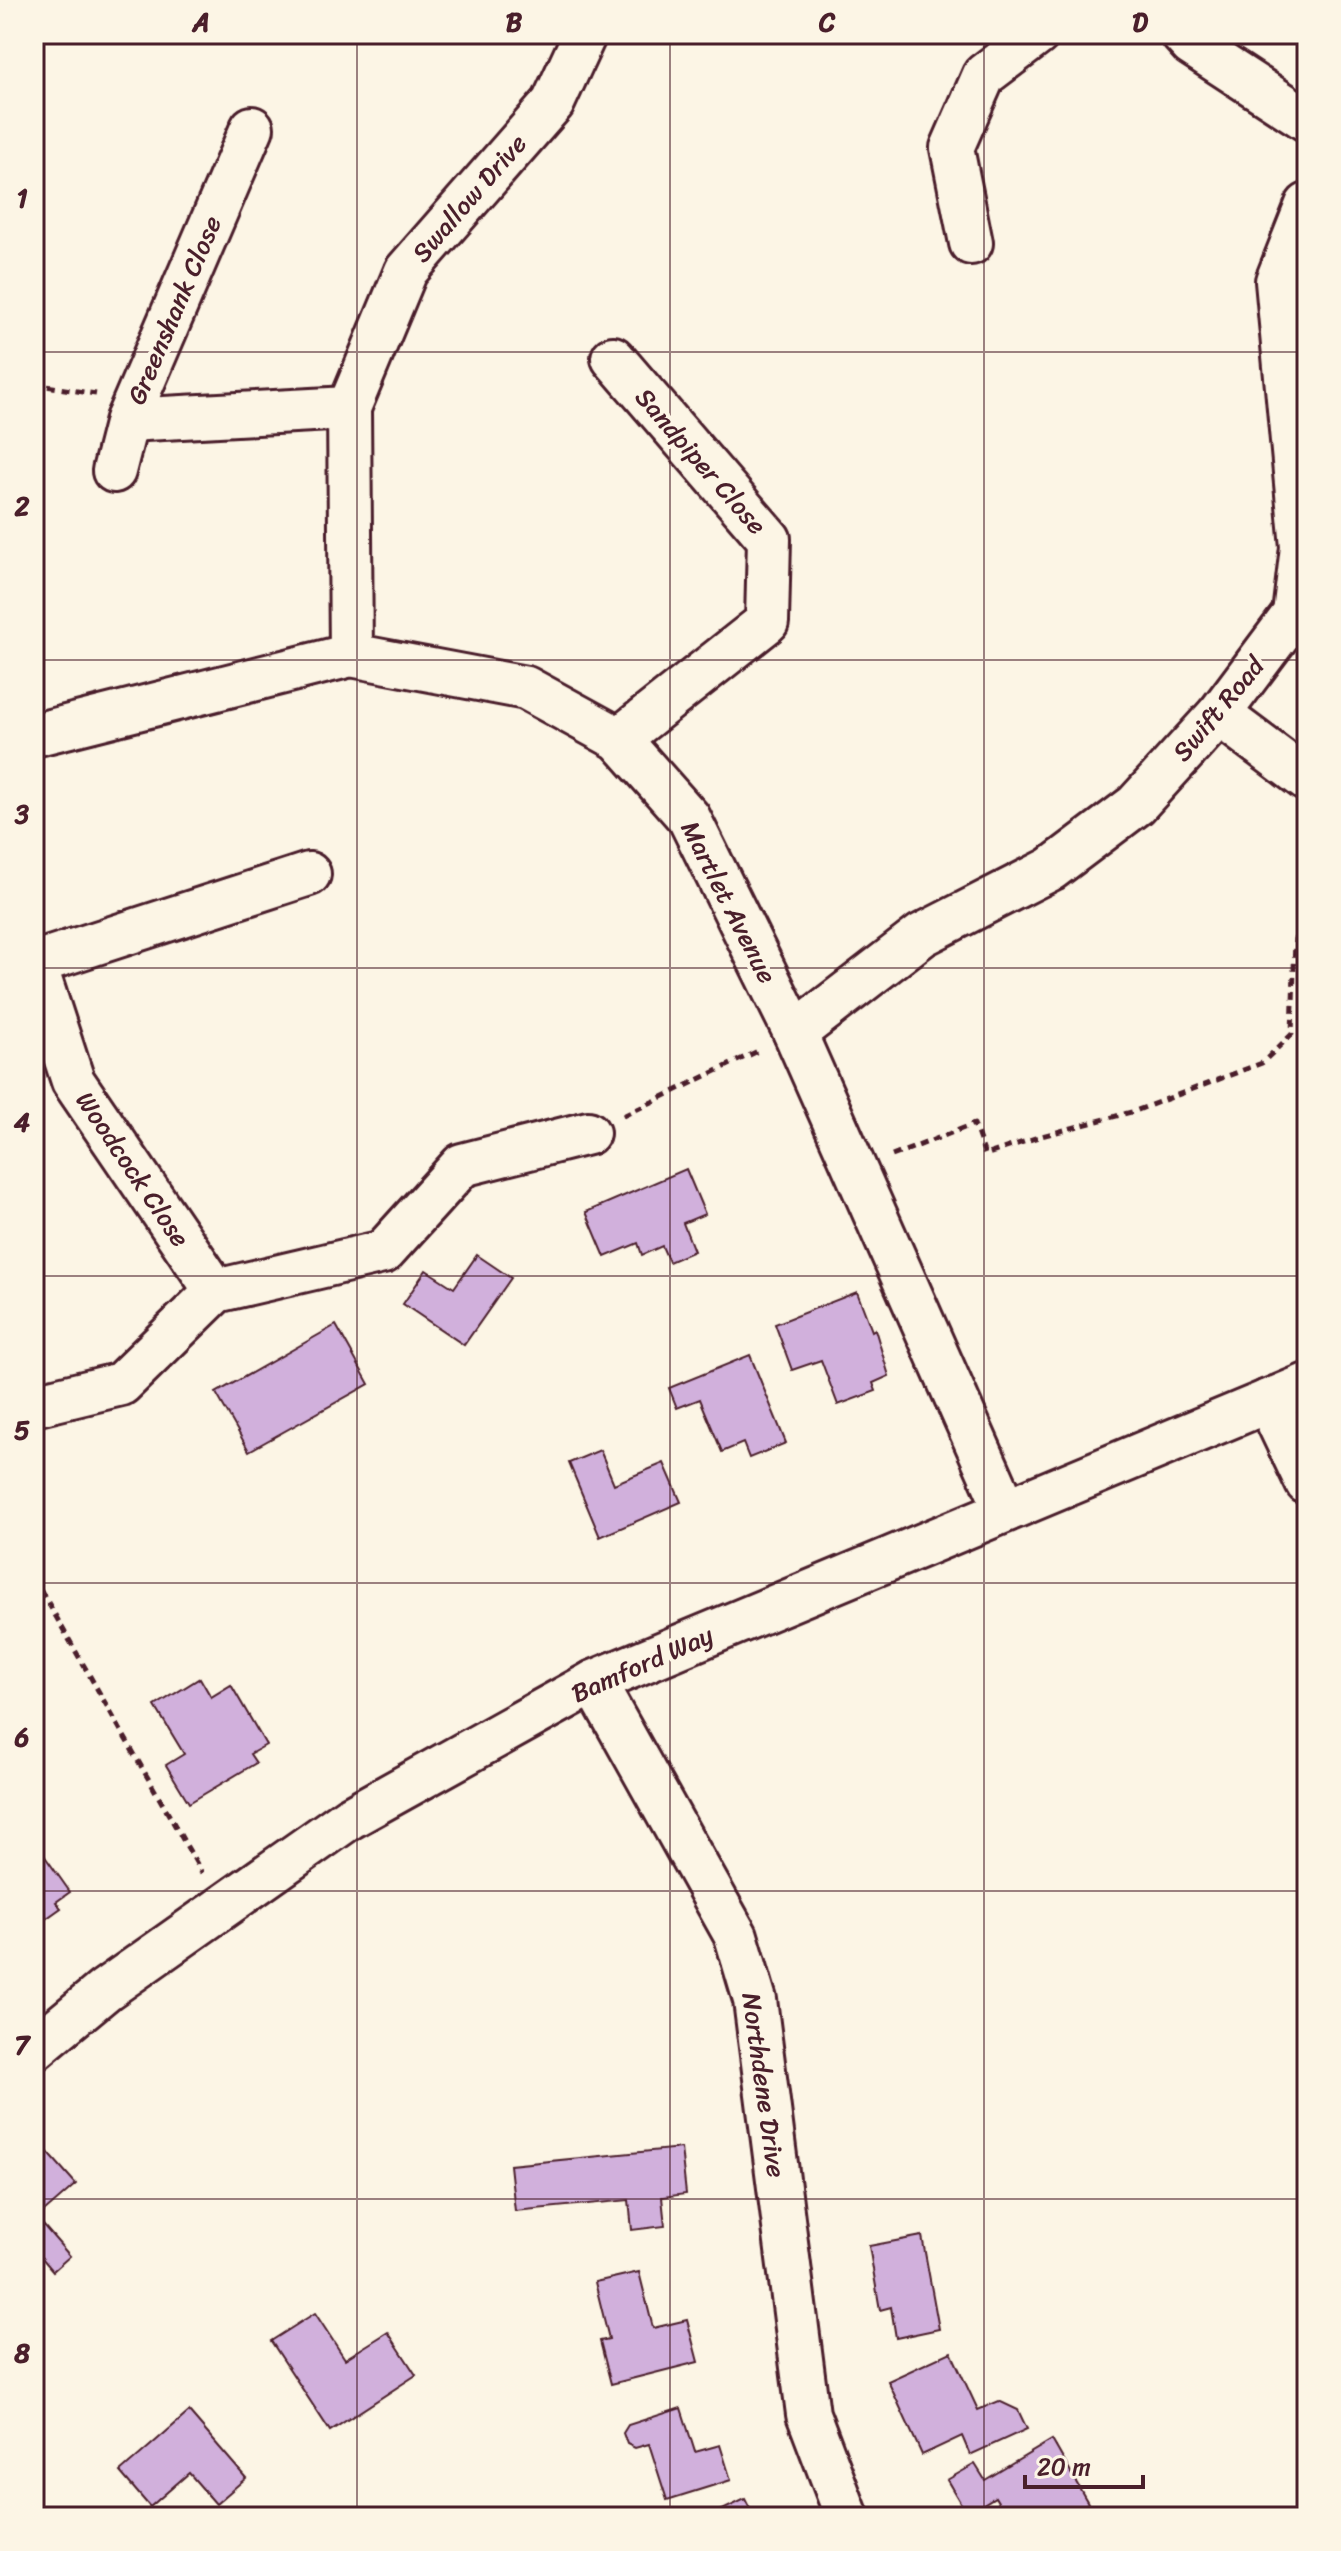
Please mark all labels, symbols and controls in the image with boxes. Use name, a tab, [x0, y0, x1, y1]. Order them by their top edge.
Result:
text: A	[191, 0, 210, 45]
text: B	[506, 0, 523, 45]
text: C	[818, 0, 836, 45]
text: D	[1132, 0, 1148, 45]
street label: Swallow Drive	[400, 123, 538, 273]
text: 1	[16, 175, 28, 221]
street label: Greenshank Close	[113, 208, 235, 412]
street label: Sandpiper Close	[623, 377, 779, 545]
text: 2	[13, 483, 30, 529]
street label: Swift Road	[1160, 644, 1278, 772]
text: 3	[14, 791, 30, 837]
street label: Martlet Avenue	[668, 812, 790, 992]
street label: Woodcock Close	[63, 1081, 203, 1257]
text: 4	[14, 1099, 30, 1145]
text: 5	[14, 1407, 30, 1453]
street label: Bamford Way	[563, 1612, 721, 1716]
text: 6	[14, 1714, 30, 1760]
street label: Northdene Drive	[728, 1990, 800, 2180]
text: 7	[15, 2022, 32, 2068]
text: 8	[13, 2330, 30, 2376]
scale bar	[1025, 2439, 1143, 2489]
text: 20 m	[1037, 2446, 1091, 2488]

